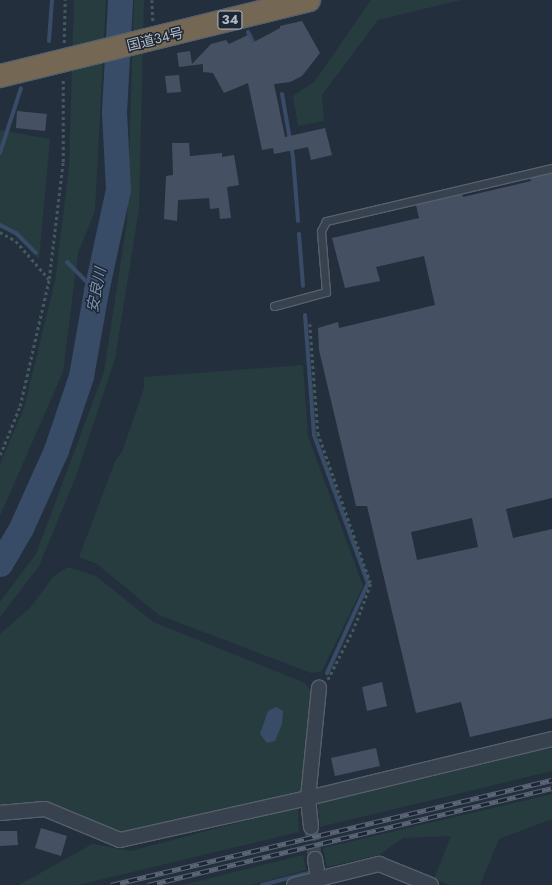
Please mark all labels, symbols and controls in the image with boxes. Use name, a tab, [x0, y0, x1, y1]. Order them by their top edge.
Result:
road number: 34	[217, 9, 243, 31]
street label: 国道34号	[125, 24, 185, 54]
water label: 安良川	[84, 266, 110, 314]

